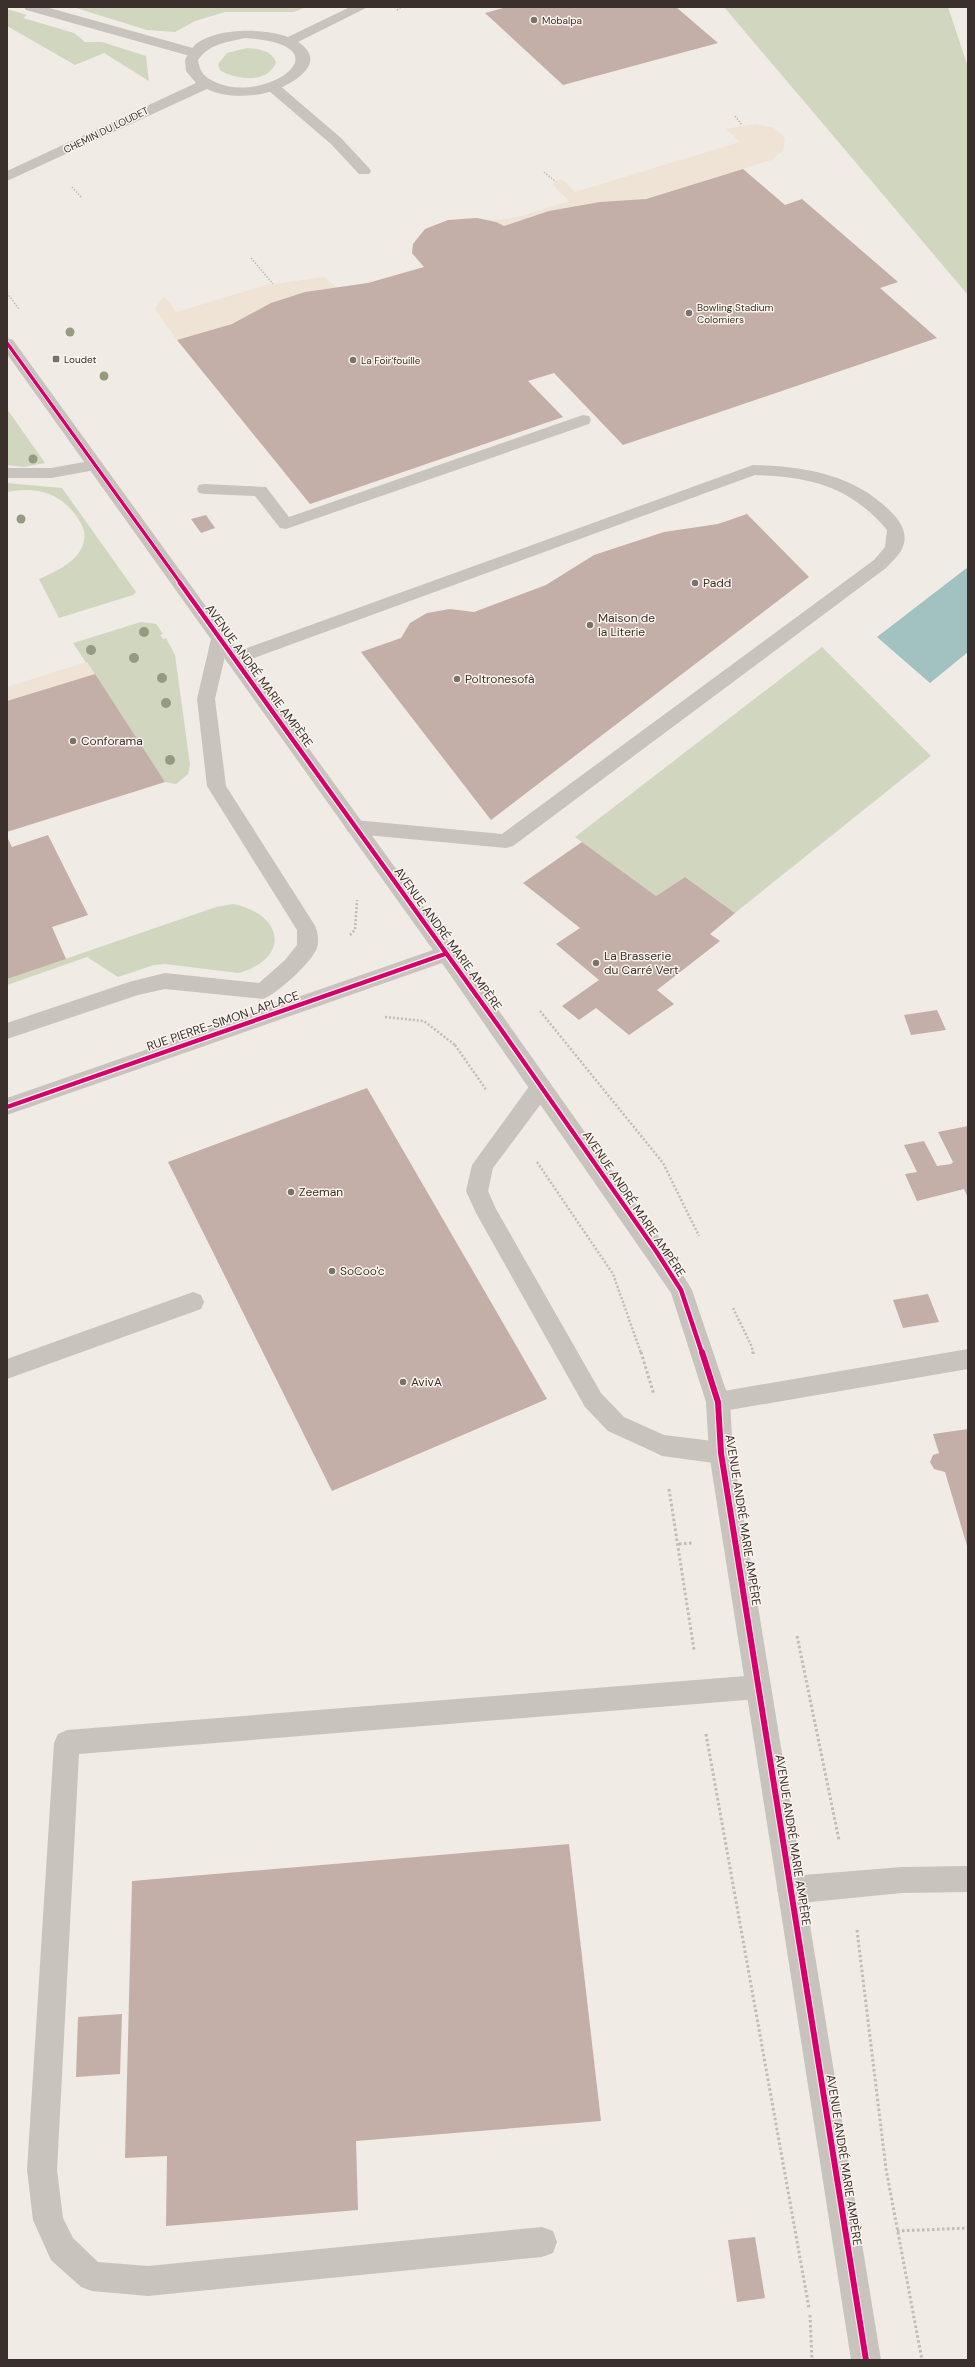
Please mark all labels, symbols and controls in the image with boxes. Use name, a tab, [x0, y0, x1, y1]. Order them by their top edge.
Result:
place label: Mobalpa	[542, 14, 582, 27]
marker: Mobalpa	[529, 15, 539, 25]
street label: CHEMIN DU LOUDET	[61, 104, 151, 156]
place label: Bowling Stadium Colomiers	[697, 301, 774, 326]
marker: Bowling Stadium Colomiers	[684, 308, 694, 318]
place label: Loudet	[64, 353, 96, 366]
marker: Loudet	[51, 354, 61, 364]
place label: La Foir'fouille	[361, 354, 421, 367]
marker: La Foir'fouille	[348, 355, 358, 365]
place label: Padd	[703, 575, 731, 591]
marker: Padd	[690, 578, 700, 588]
street label: AVENUE ANDRÉ MARIE AMPÈRE	[202, 601, 316, 751]
place label: Maison de la Literie	[598, 610, 655, 640]
marker: Maison de la Literie	[585, 620, 595, 630]
place label: Poltronesofà	[465, 671, 535, 687]
marker: Poltronesofà	[452, 674, 462, 684]
place label: Conforama	[81, 733, 143, 749]
marker: Conforama	[68, 736, 78, 746]
street label: AVENUE ANDRÉ MARIE AMPÈRE	[391, 864, 505, 1014]
place label: La Brasserie du Carré Vert	[604, 948, 679, 978]
marker: La Brasserie du Carré Vert	[591, 958, 601, 968]
street label: RUE PIERRE-SIMON LAPLACE	[145, 987, 302, 1055]
street label: AVENUE ANDRÉ MARIE AMPÈRE	[579, 1128, 689, 1280]
place label: Zeeman	[299, 1184, 343, 1200]
marker: Zeeman	[286, 1187, 296, 1197]
place label: SoCoo'c	[340, 1263, 385, 1279]
marker: SoCoo'c	[327, 1266, 337, 1276]
place label: AvivA	[411, 1374, 442, 1390]
marker: AvivA	[398, 1377, 408, 1387]
street label: AVENUE ANDRÉ MARIE AMPÈRE	[722, 1433, 764, 1607]
street label: AVENUE ANDRÉ MARIE AMPÈRE	[772, 1753, 814, 1927]
street label: AVENUE ANDRÉ MARIE AMPÈRE	[823, 2073, 865, 2247]

